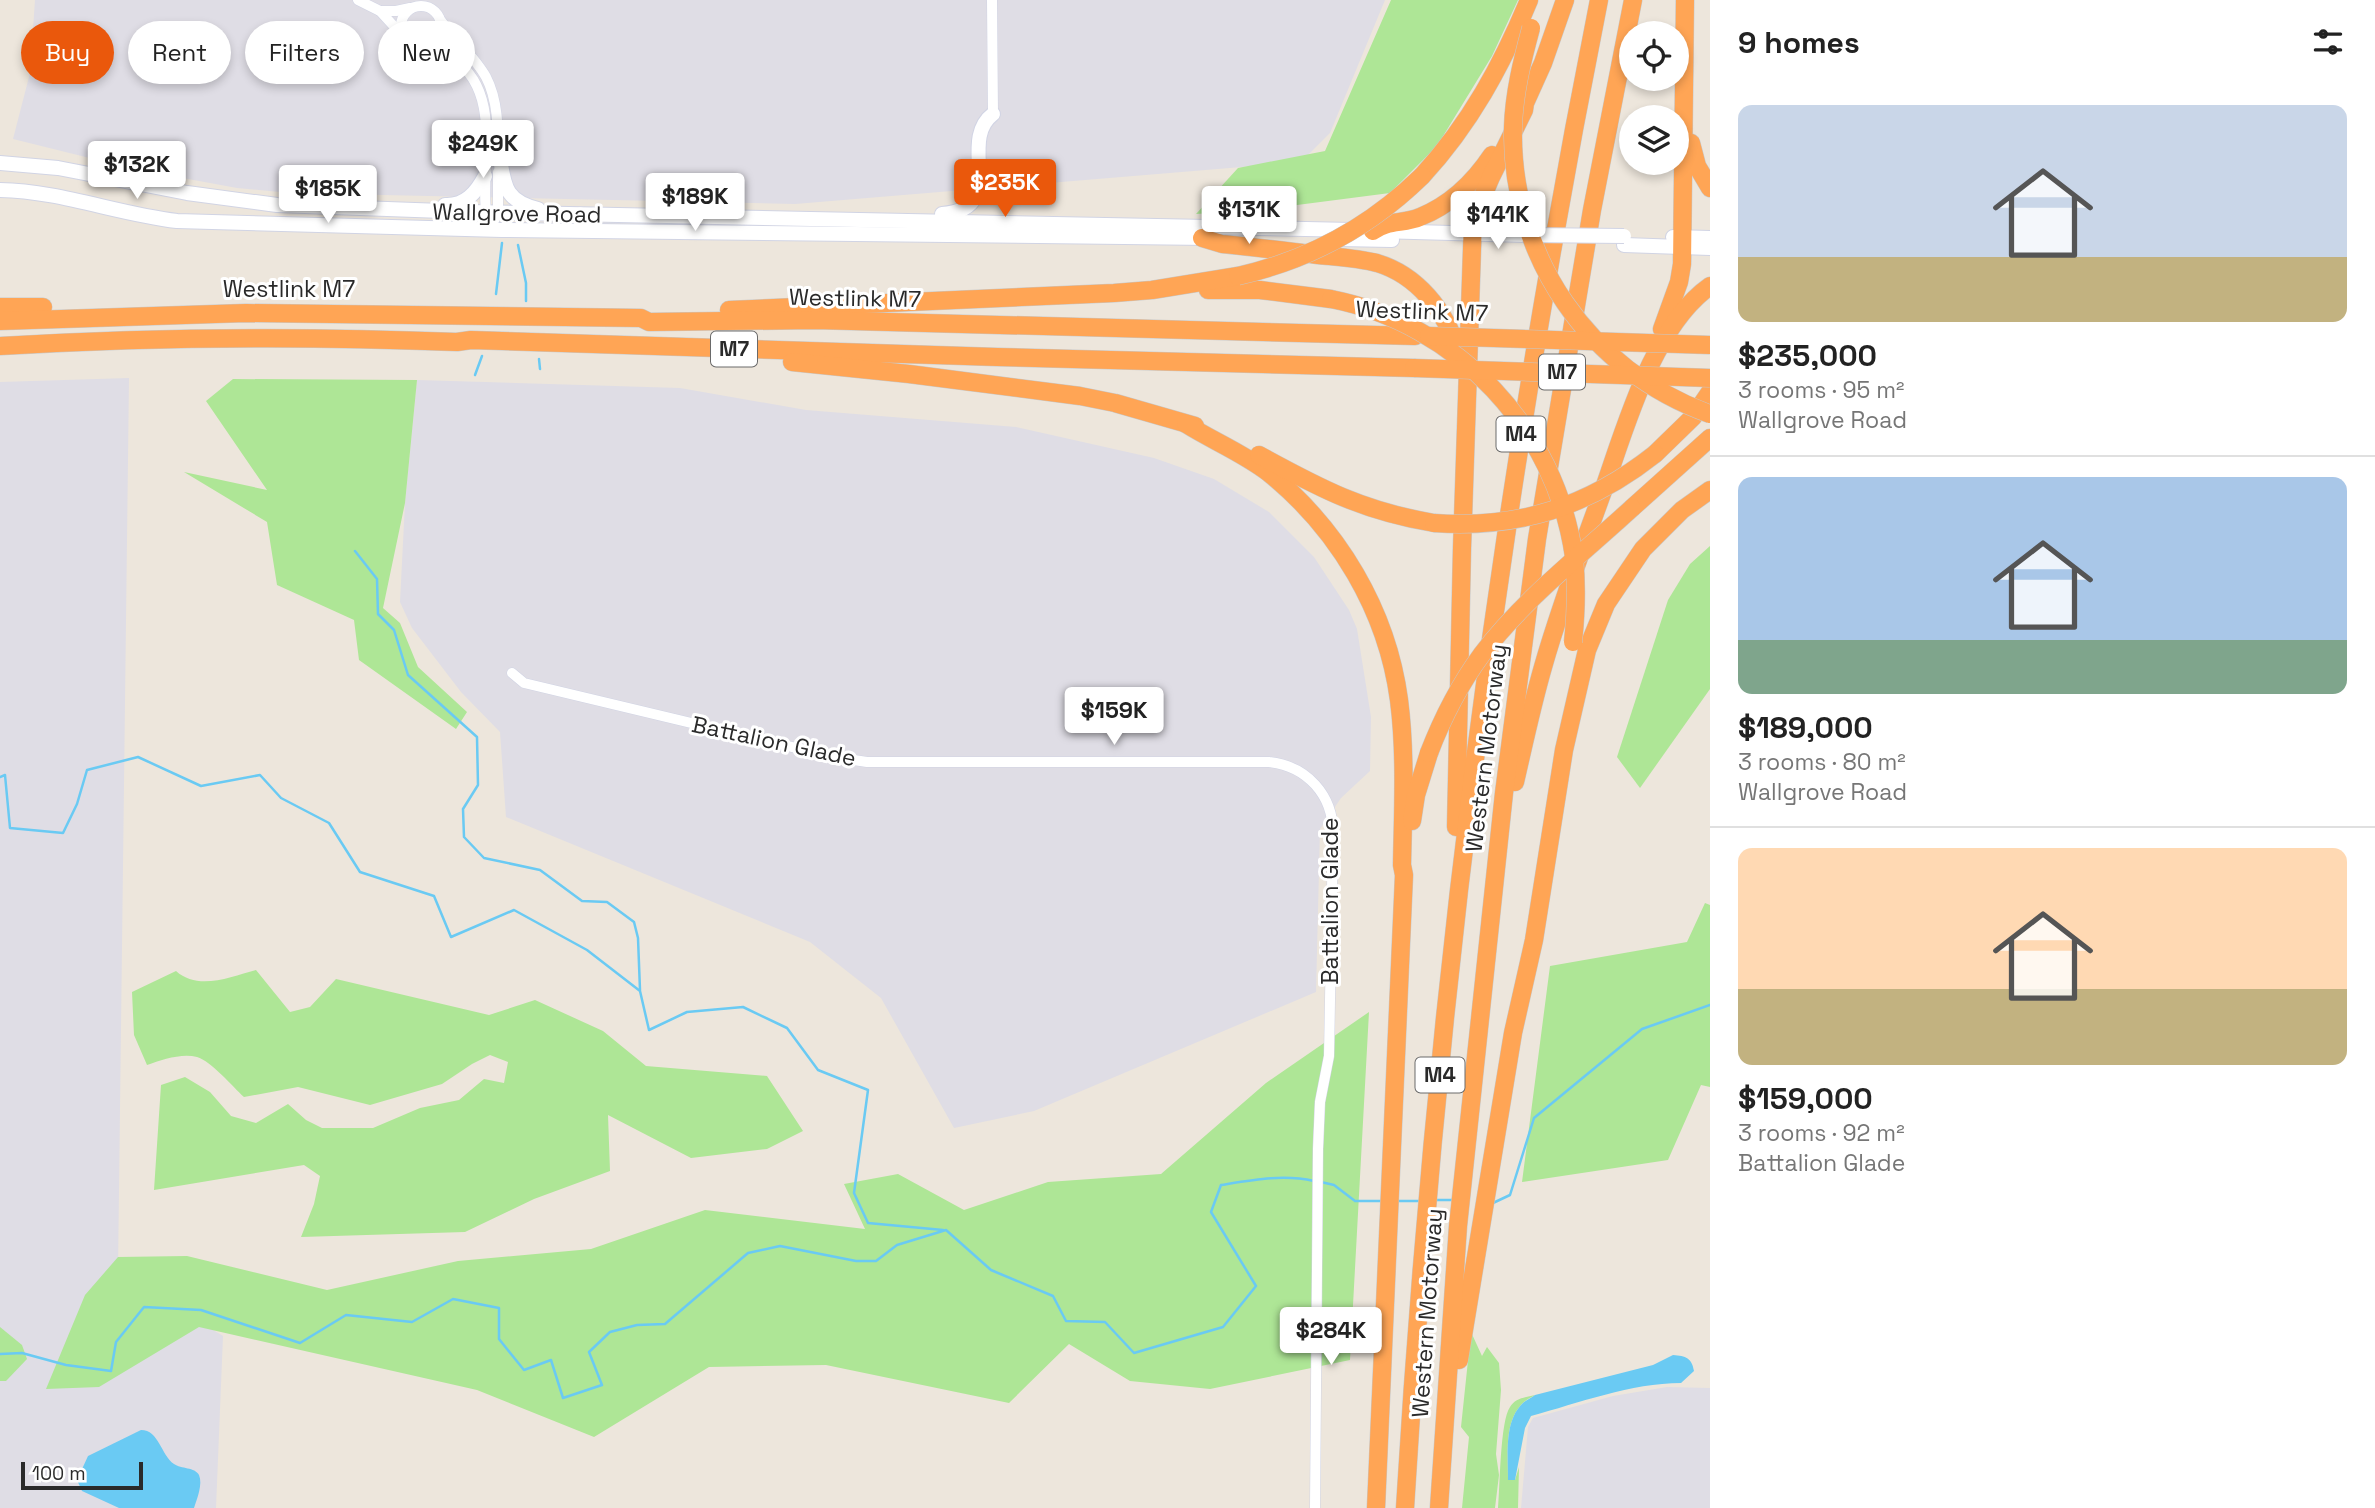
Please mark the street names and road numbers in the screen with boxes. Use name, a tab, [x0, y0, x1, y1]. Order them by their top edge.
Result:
street label: Wallgrove Road	[432, 197, 602, 229]
street label: Westlink M7	[223, 274, 355, 304]
street label: Westlink M7	[789, 282, 921, 314]
street label: Westlink M7	[1355, 294, 1489, 328]
road number: M7	[711, 332, 757, 366]
road number: M7	[1539, 354, 1585, 390]
road number: M4	[1496, 416, 1546, 452]
street label: Western Motorway	[1458, 642, 1514, 854]
street label: Battalion Glade	[689, 709, 859, 773]
street label: Battalion Glade	[1315, 817, 1345, 985]
road number: M4	[1416, 1058, 1464, 1092]
street label: Western Motorway	[1405, 1207, 1449, 1419]

